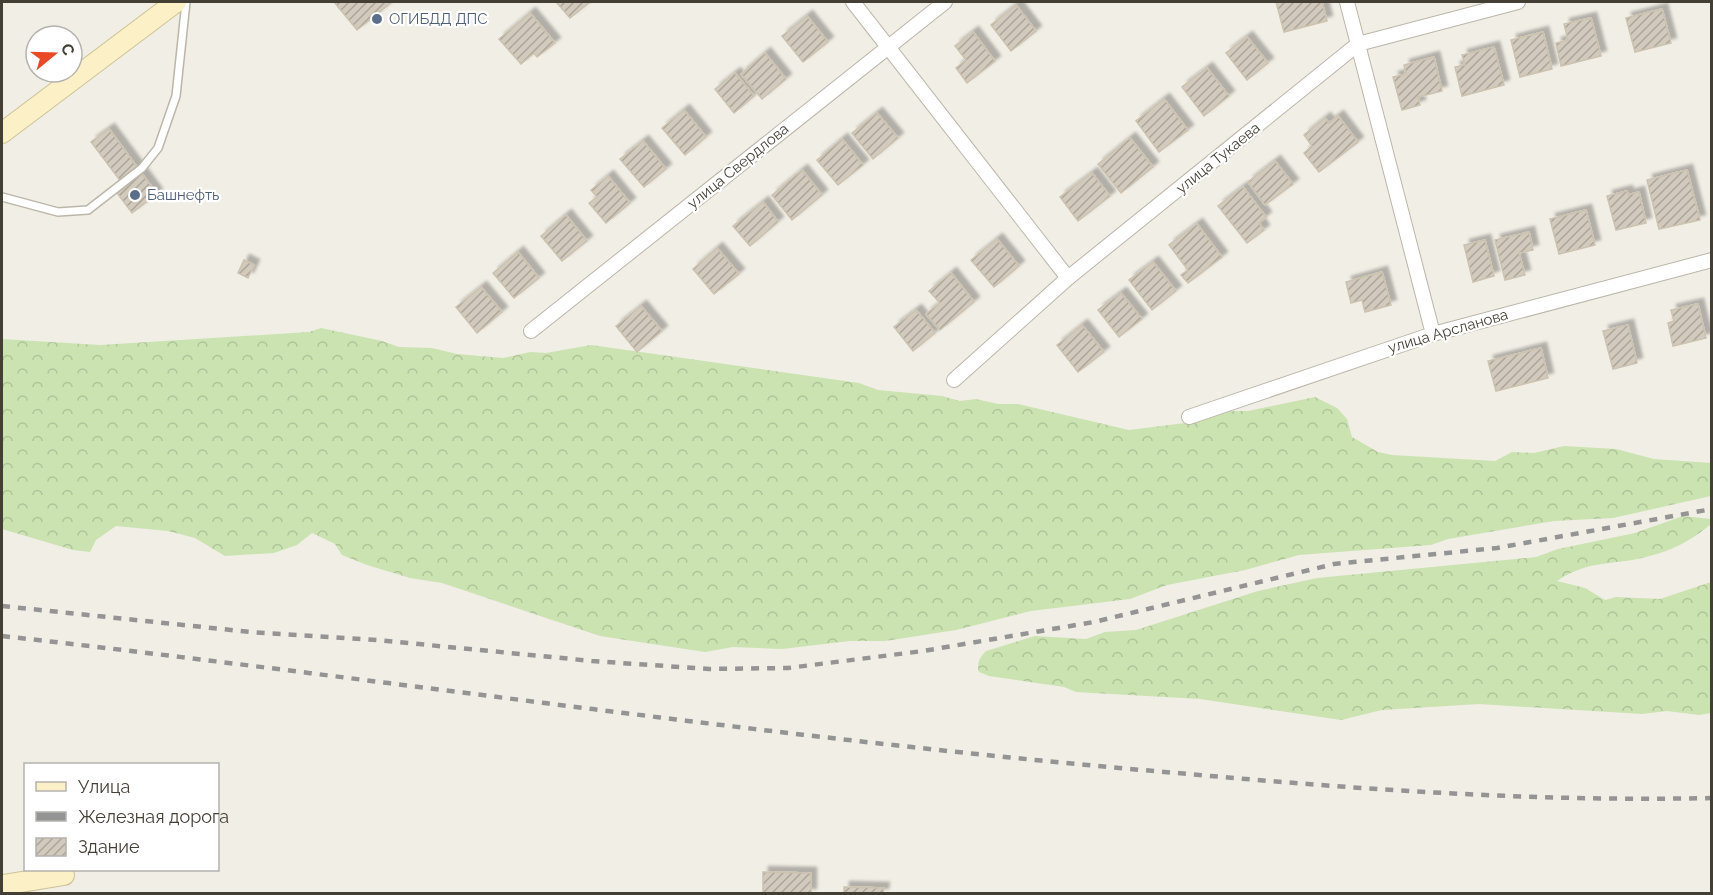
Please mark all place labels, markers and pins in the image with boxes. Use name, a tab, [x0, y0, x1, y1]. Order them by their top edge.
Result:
place label: ОГИБДД ДПС	[389, 10, 488, 28]
marker: ОГИБДД ДПС	[370, 12, 384, 26]
place label: Башнефть	[147, 186, 219, 204]
marker: Башнефть	[128, 188, 142, 202]

